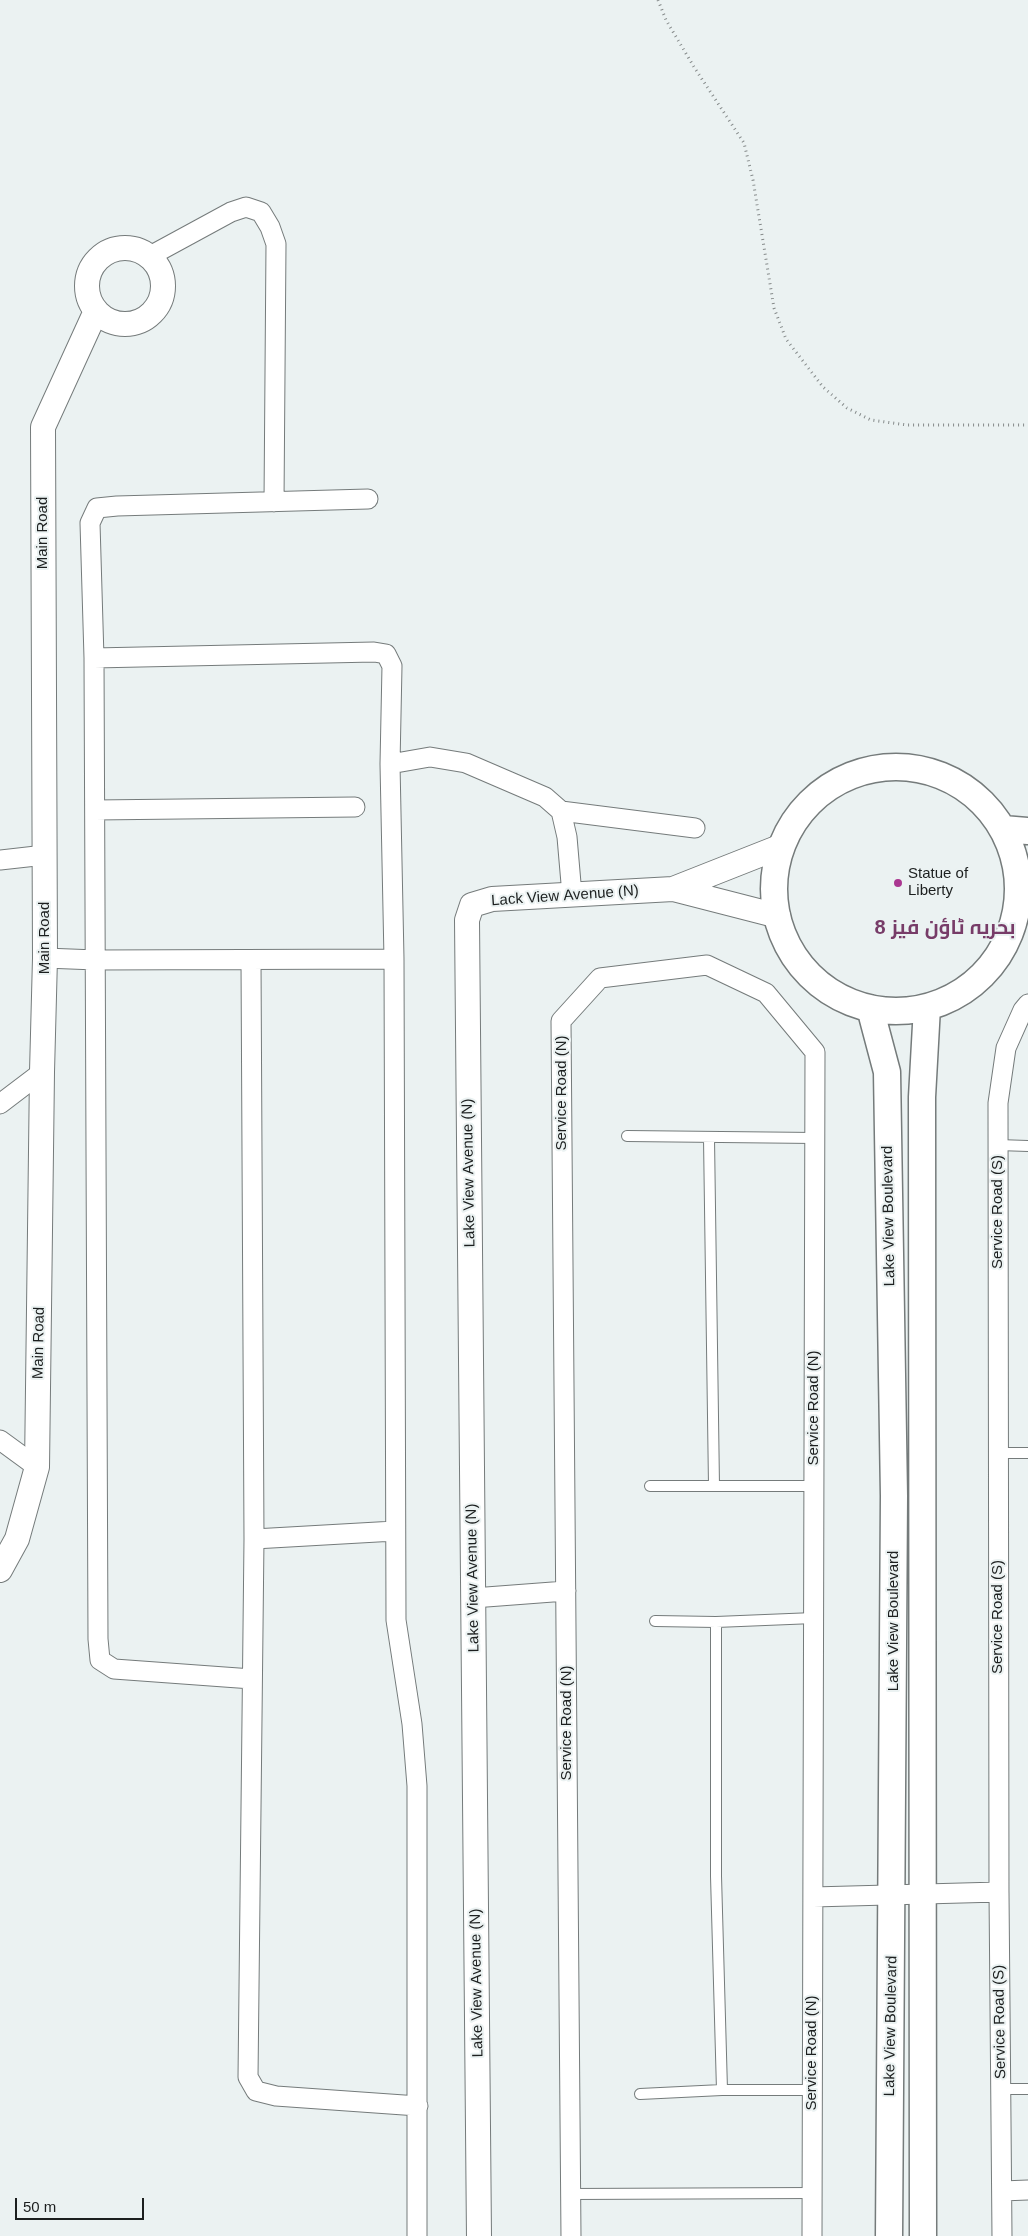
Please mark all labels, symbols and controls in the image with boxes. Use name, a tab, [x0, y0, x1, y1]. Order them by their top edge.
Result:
street label: Main Road	[34, 497, 52, 569]
place label: Statue of Liberty	[908, 865, 968, 900]
marker: Statue of Liberty	[892, 877, 904, 889]
street label: Lack View Avenue (N)	[491, 882, 639, 910]
street label: Main Road	[36, 902, 54, 974]
district label: بحریہ ٹاؤن فیز 8	[874, 916, 1016, 940]
street label: Service Road (N)	[553, 1035, 571, 1151]
street label: Lake View Avenue (N)	[459, 1099, 479, 1247]
street label: Lake View Boulevard	[879, 1146, 899, 1286]
street label: Service Road (S)	[989, 1155, 1007, 1269]
street label: Main Road	[29, 1307, 49, 1379]
street label: Service Road (N)	[805, 1350, 823, 1466]
street label: Lake View Avenue (N)	[463, 1504, 483, 1652]
street label: Lake View Boulevard	[885, 1551, 903, 1691]
street label: Service Road (S)	[989, 1560, 1007, 1674]
street label: Service Road (N)	[558, 1665, 576, 1781]
street label: Lake View Avenue (N)	[467, 1909, 487, 2057]
street label: Lake View Boulevard	[881, 1956, 901, 2096]
street label: Service Road (S)	[990, 1965, 1010, 2079]
street label: Service Road (N)	[803, 1995, 821, 2111]
scale bar	[18, 2188, 146, 2220]
text: 50 m	[23, 2198, 56, 2215]

